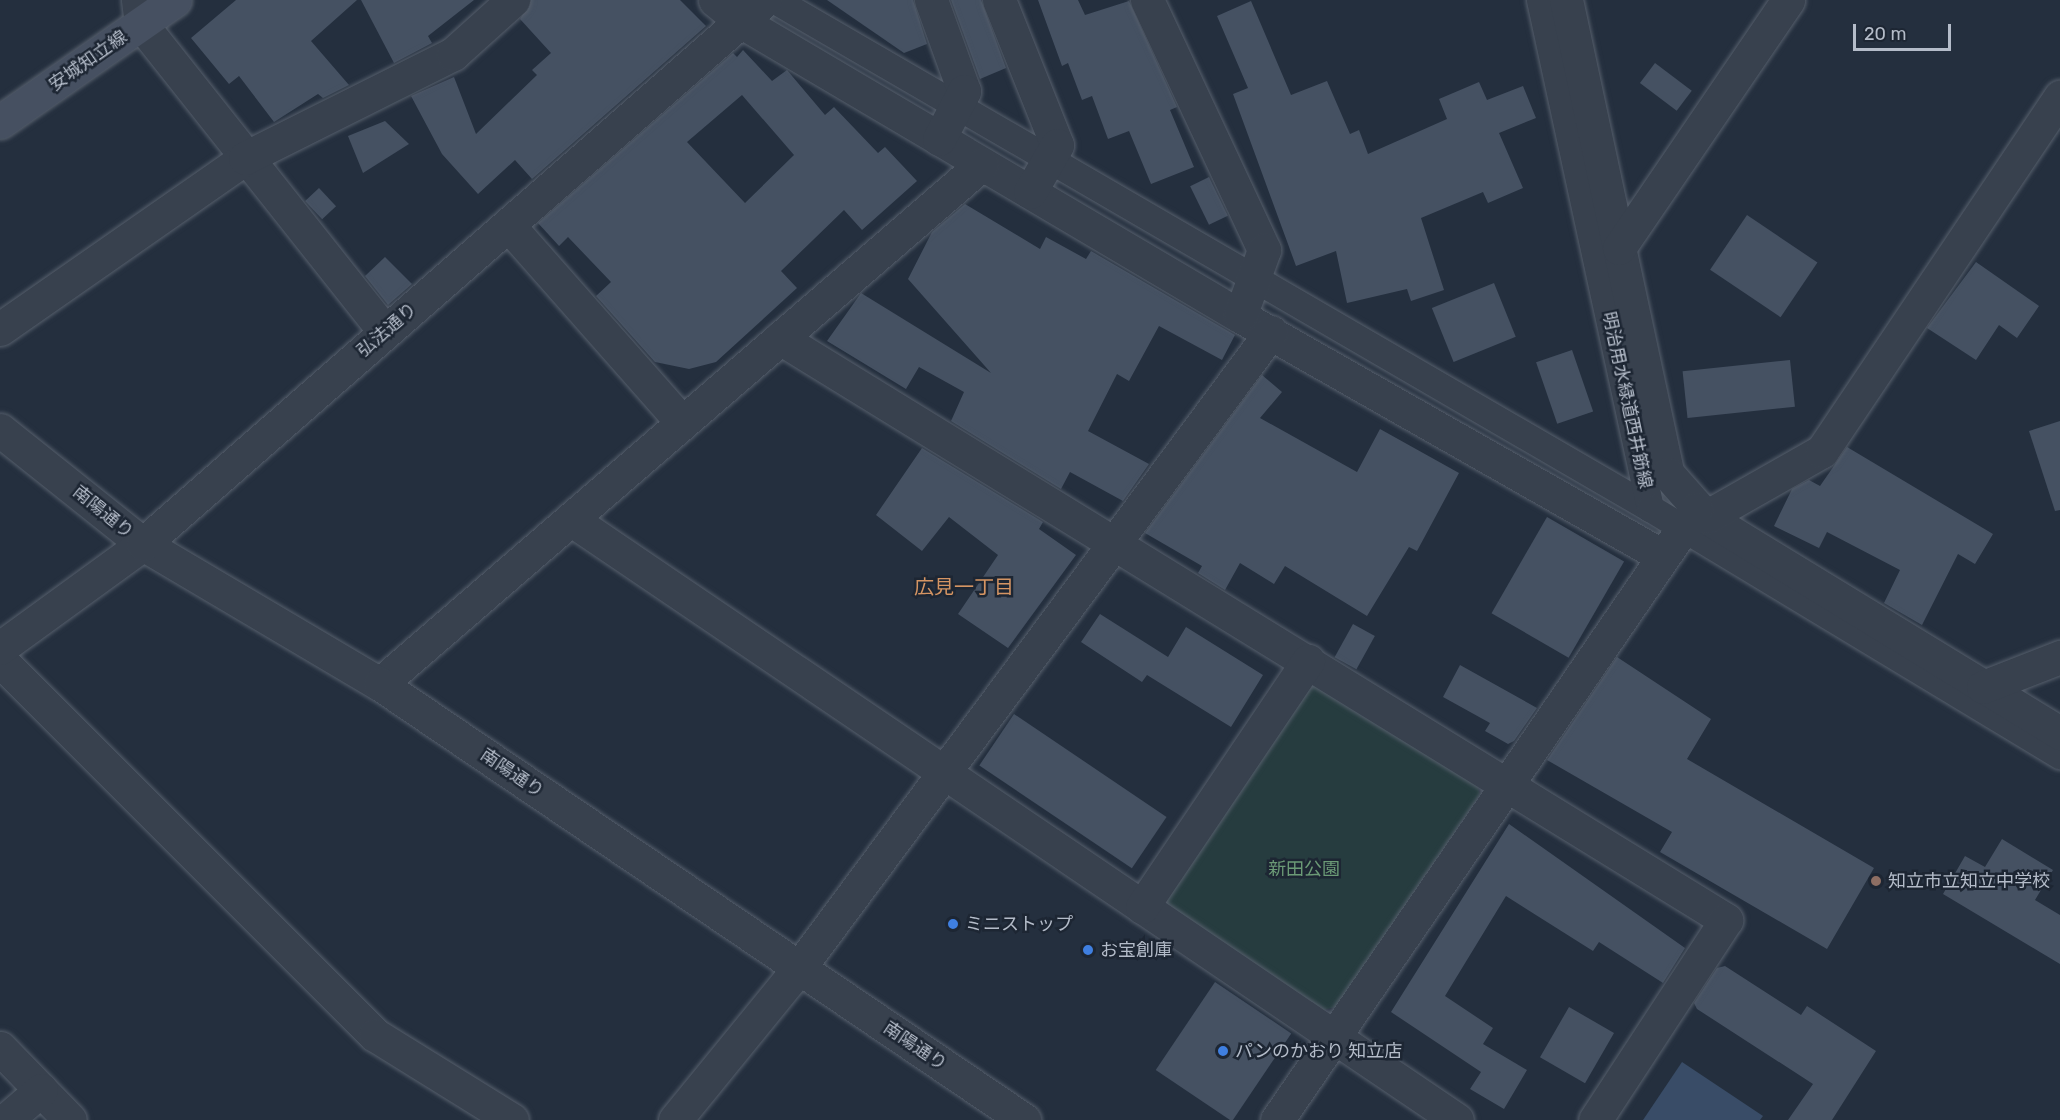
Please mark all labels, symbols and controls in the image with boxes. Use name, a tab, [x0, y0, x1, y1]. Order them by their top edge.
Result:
scale bar	[1856, 12, 1954, 50]
text: 20 m	[1864, 23, 1906, 45]
street label: 安城知立線	[45, 26, 131, 96]
street label: 弘法通り	[353, 298, 421, 362]
street label: 明治用水緑道西井筋線	[1598, 310, 1656, 490]
street label: 南陽通り	[68, 481, 138, 543]
district label: 広見一丁目	[914, 575, 1014, 599]
street label: 南陽通り	[476, 744, 548, 802]
park label: 新田公園	[1268, 858, 1340, 880]
place label: 知立市立知立中学校	[1888, 870, 2050, 892]
marker: 知立市立知立中学校	[1869, 874, 1883, 888]
place label: ミニストップ	[965, 913, 1073, 935]
marker: ミニストップ	[946, 917, 960, 931]
place label: お宝創庫	[1100, 939, 1172, 961]
marker: お宝創庫	[1081, 943, 1095, 957]
street label: 南陽通り	[879, 1017, 951, 1075]
place label: パンのかおり 知立店	[1235, 1040, 1401, 1062]
marker: パンのかおり 知立店	[1216, 1044, 1230, 1058]

